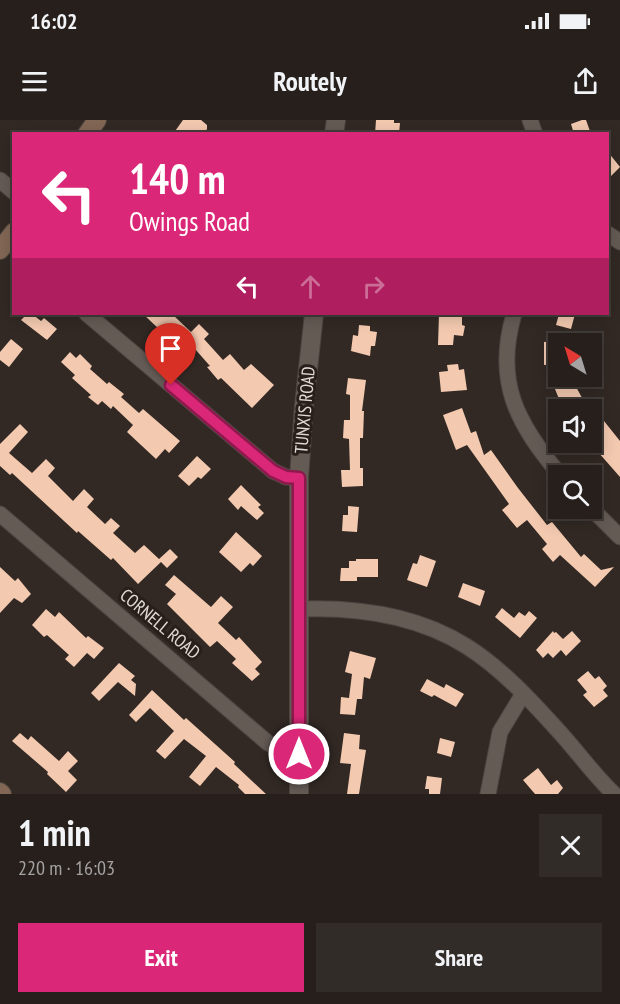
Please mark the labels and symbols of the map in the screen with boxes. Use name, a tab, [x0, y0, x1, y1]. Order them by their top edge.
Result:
pin	[145, 323, 196, 385]
north arrow	[548, 333, 602, 387]
street label: TUNXIS ROAD	[289, 365, 320, 455]
street label: CORNELL ROAD	[116, 583, 205, 664]
position arrow	[267, 722, 331, 786]

